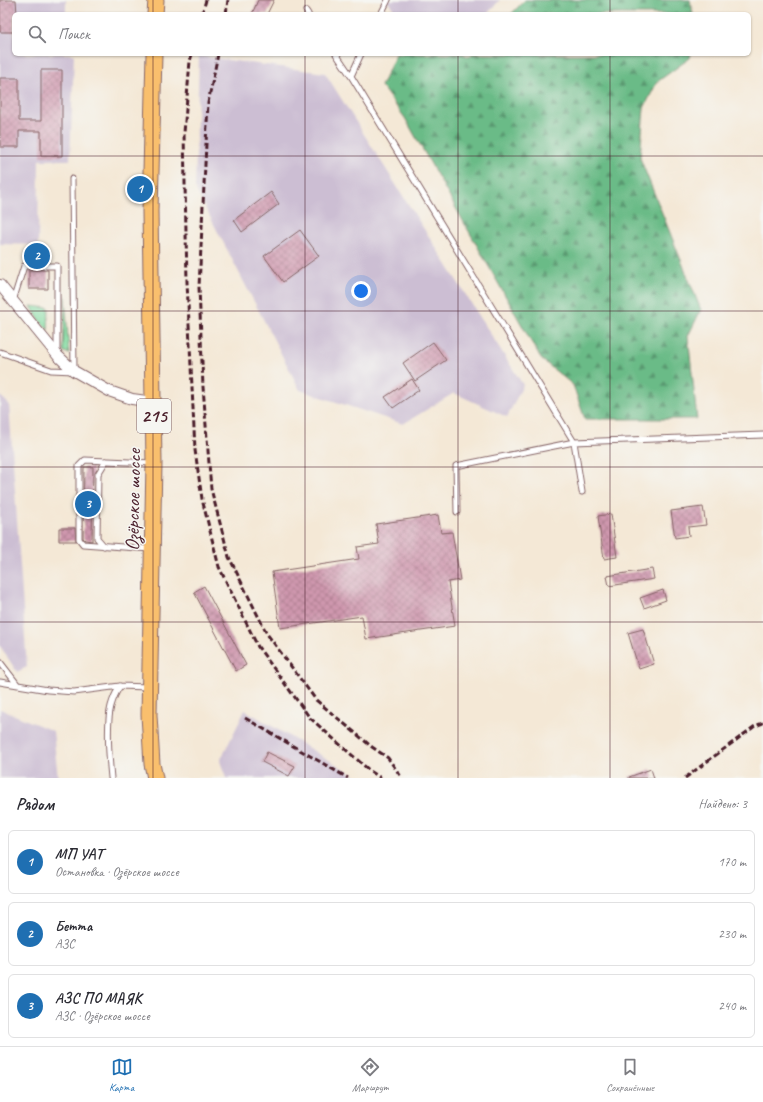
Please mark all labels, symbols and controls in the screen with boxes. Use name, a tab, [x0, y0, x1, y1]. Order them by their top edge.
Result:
search box	[12, 12, 751, 56]
icon: search	[26, 23, 48, 45]
text: Поиск	[58, 25, 90, 44]
pin: 1	[127, 174, 153, 204]
pin: 2	[24, 241, 50, 271]
your location	[351, 281, 371, 301]
road number: 215	[137, 399, 171, 433]
street label: Озёрское шоссе	[120, 447, 147, 551]
pin: 3	[75, 489, 101, 519]
text: Рядом	[16, 794, 54, 815]
text: Найдено: 3	[699, 796, 747, 812]
text: МП УАТ	[55, 845, 103, 864]
text: 1	[27, 854, 33, 870]
text: 170 m	[718, 854, 746, 870]
text: Остановка · Озёрское шоссе	[55, 864, 179, 880]
text: Бетта	[55, 917, 92, 936]
text: 2	[27, 926, 33, 942]
text: 230 m	[718, 926, 746, 942]
text: АЗС	[55, 936, 75, 952]
text: АЗС ПО МАЯК	[55, 989, 142, 1008]
text: 3	[27, 998, 33, 1014]
text: 240 m	[718, 998, 746, 1014]
text: АЗС · Озёрское шоссе	[55, 1008, 150, 1024]
tab: Карта	[109, 1056, 134, 1094]
tab: Маршрут	[352, 1056, 388, 1094]
tab: Сохранённые	[606, 1056, 654, 1094]

